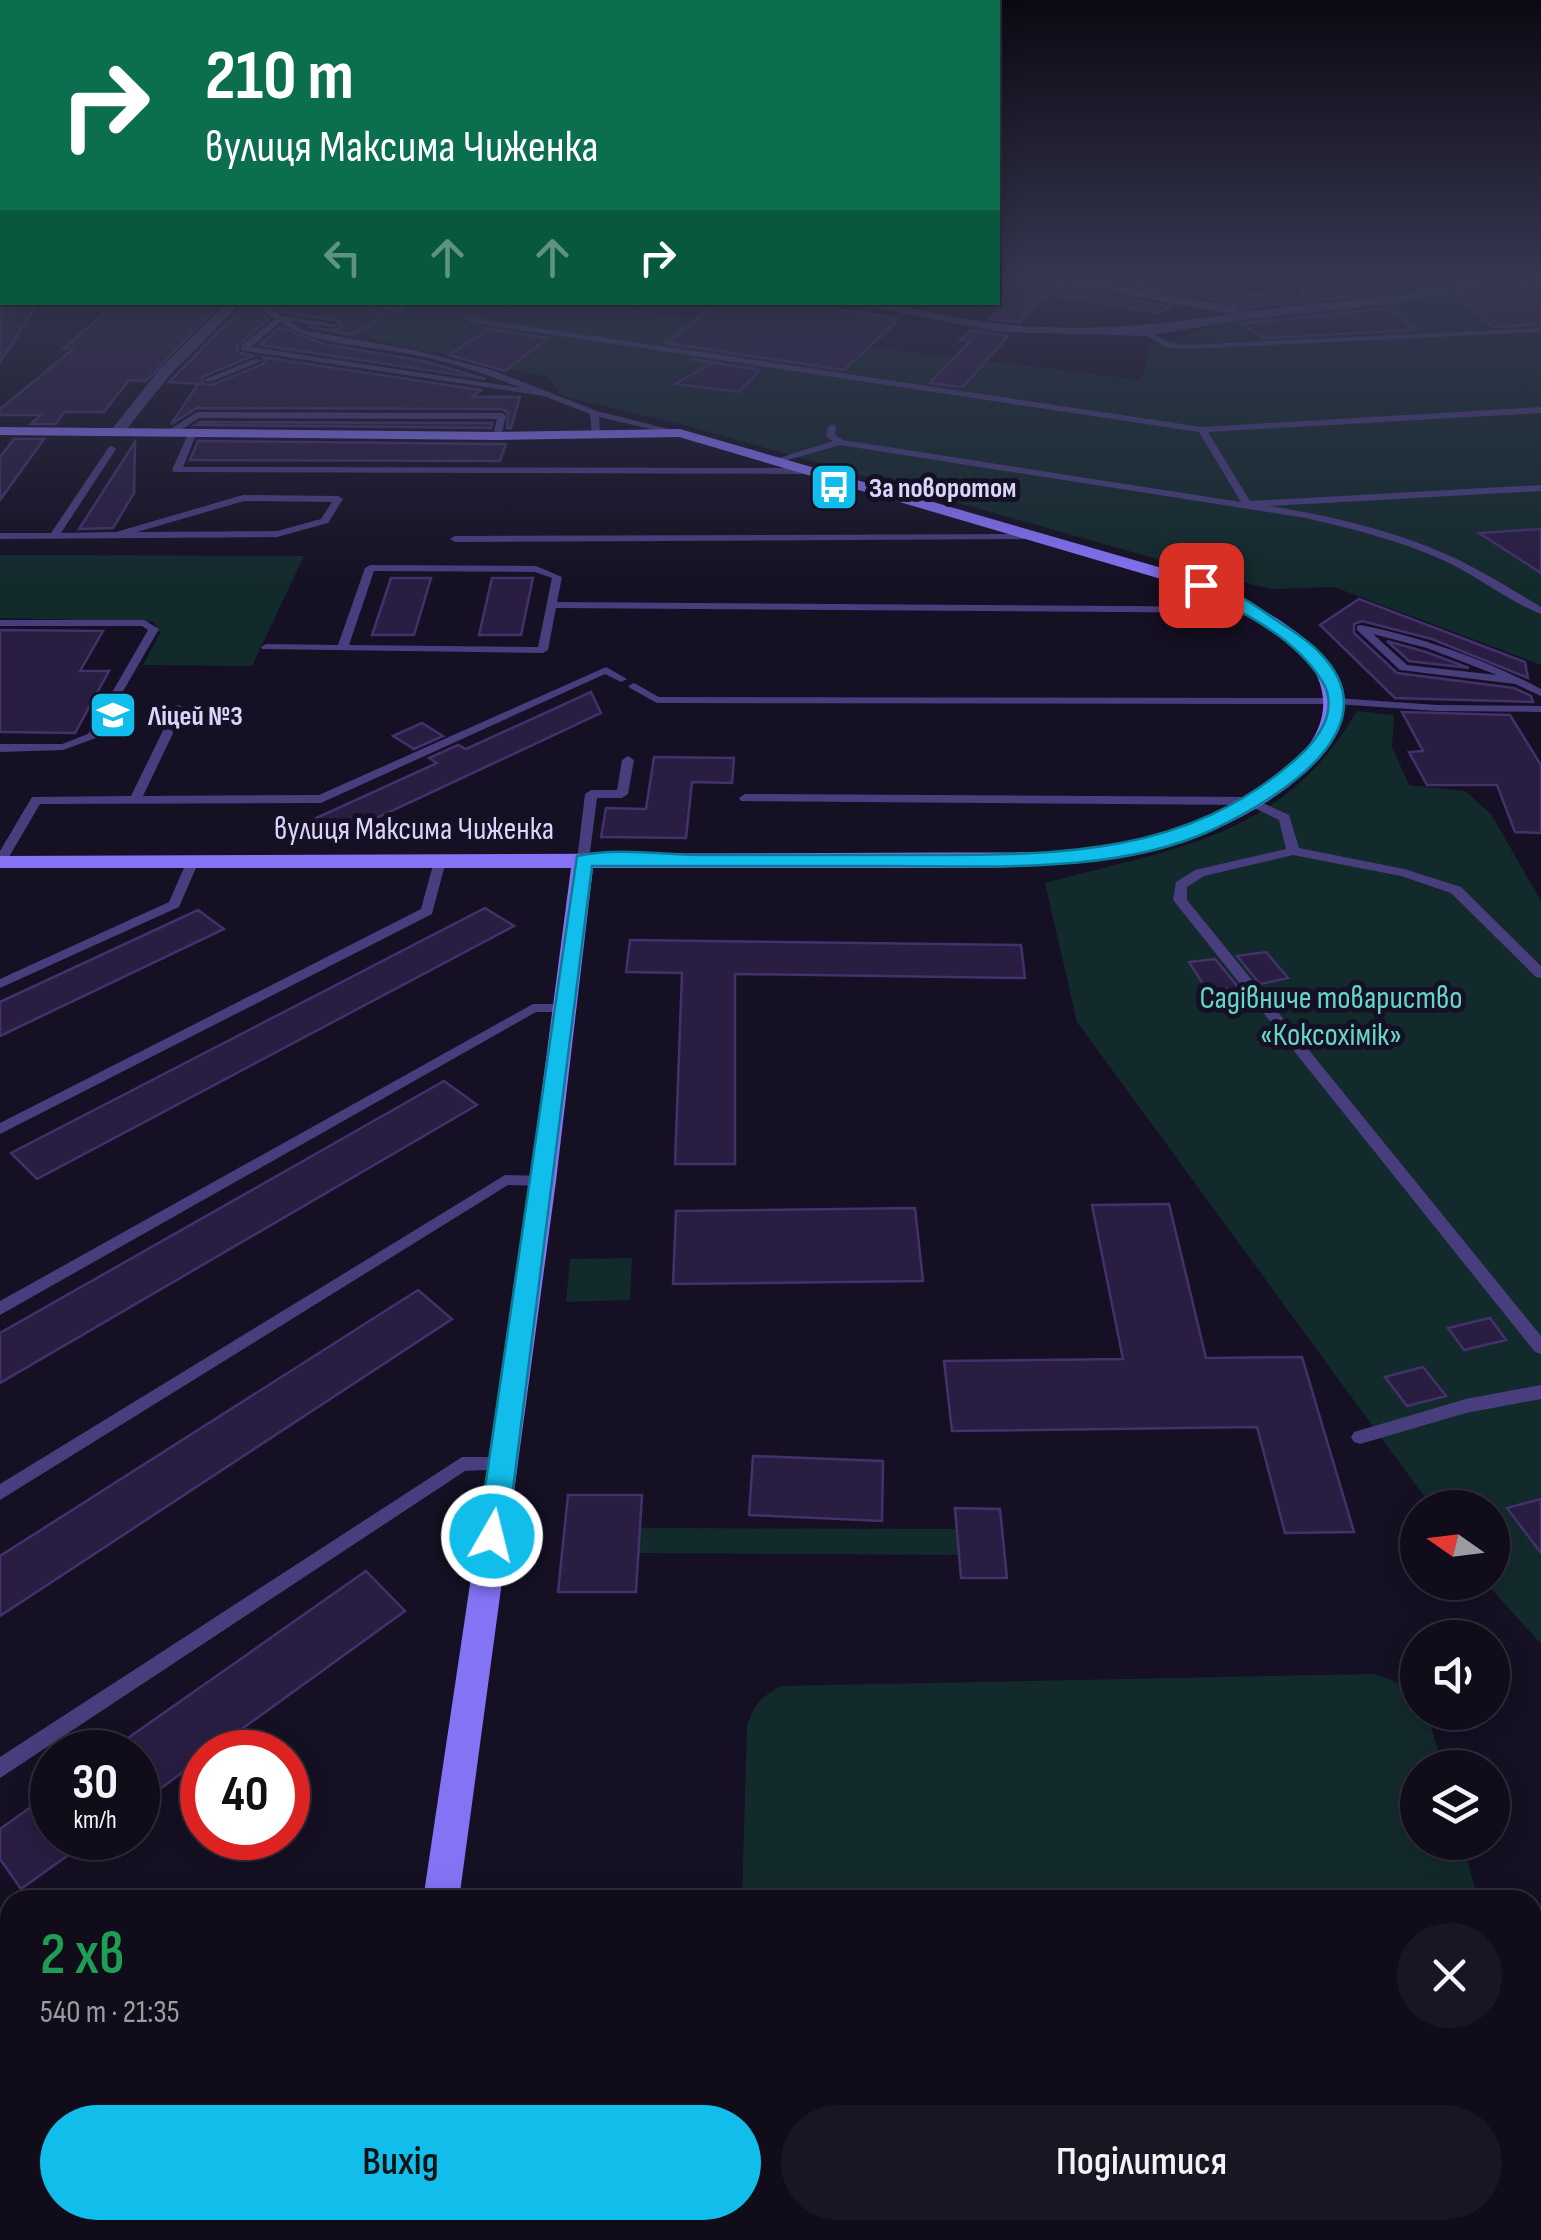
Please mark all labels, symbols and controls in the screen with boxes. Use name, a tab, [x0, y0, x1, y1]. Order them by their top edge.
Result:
text: 210 m	[205, 35, 354, 119]
icon: right	[40, 40, 170, 170]
text: вулиця Максима Чиженка	[205, 120, 599, 175]
icon: left	[315, 230, 370, 285]
icon: ahead	[420, 230, 475, 285]
icon: ahead	[525, 230, 580, 285]
icon: right	[630, 230, 685, 285]
bus stop icon: За поворотом	[808, 461, 860, 513]
place label: За поворотом	[869, 472, 1017, 505]
pin	[1159, 543, 1244, 628]
icon: arrive	[1174, 558, 1229, 613]
school or university icon: Ліцей №3	[87, 689, 139, 741]
place label: Ліцей №3	[147, 700, 243, 733]
street label: вулиця Максима Чиженка	[274, 810, 554, 849]
park label: Садівниче товариство «Коксохімік»	[1199, 979, 1463, 1055]
position arrow	[440, 1484, 544, 1588]
north arrow	[1400, 1490, 1510, 1600]
map controls	[1400, 1490, 1510, 1860]
button: sound	[1400, 1620, 1510, 1730]
speed limit sign: 40	[180, 1730, 310, 1860]
button: layers	[1400, 1750, 1510, 1860]
text: 30	[72, 1753, 118, 1813]
text: km/h	[73, 1805, 117, 1836]
text: 2 хв	[40, 1919, 125, 1991]
button: close	[1397, 1923, 1502, 2028]
text: 540 m · 21:35	[40, 1993, 180, 2032]
button: Вихід	[40, 2105, 761, 2220]
button: Поділитися	[781, 2105, 1502, 2220]

